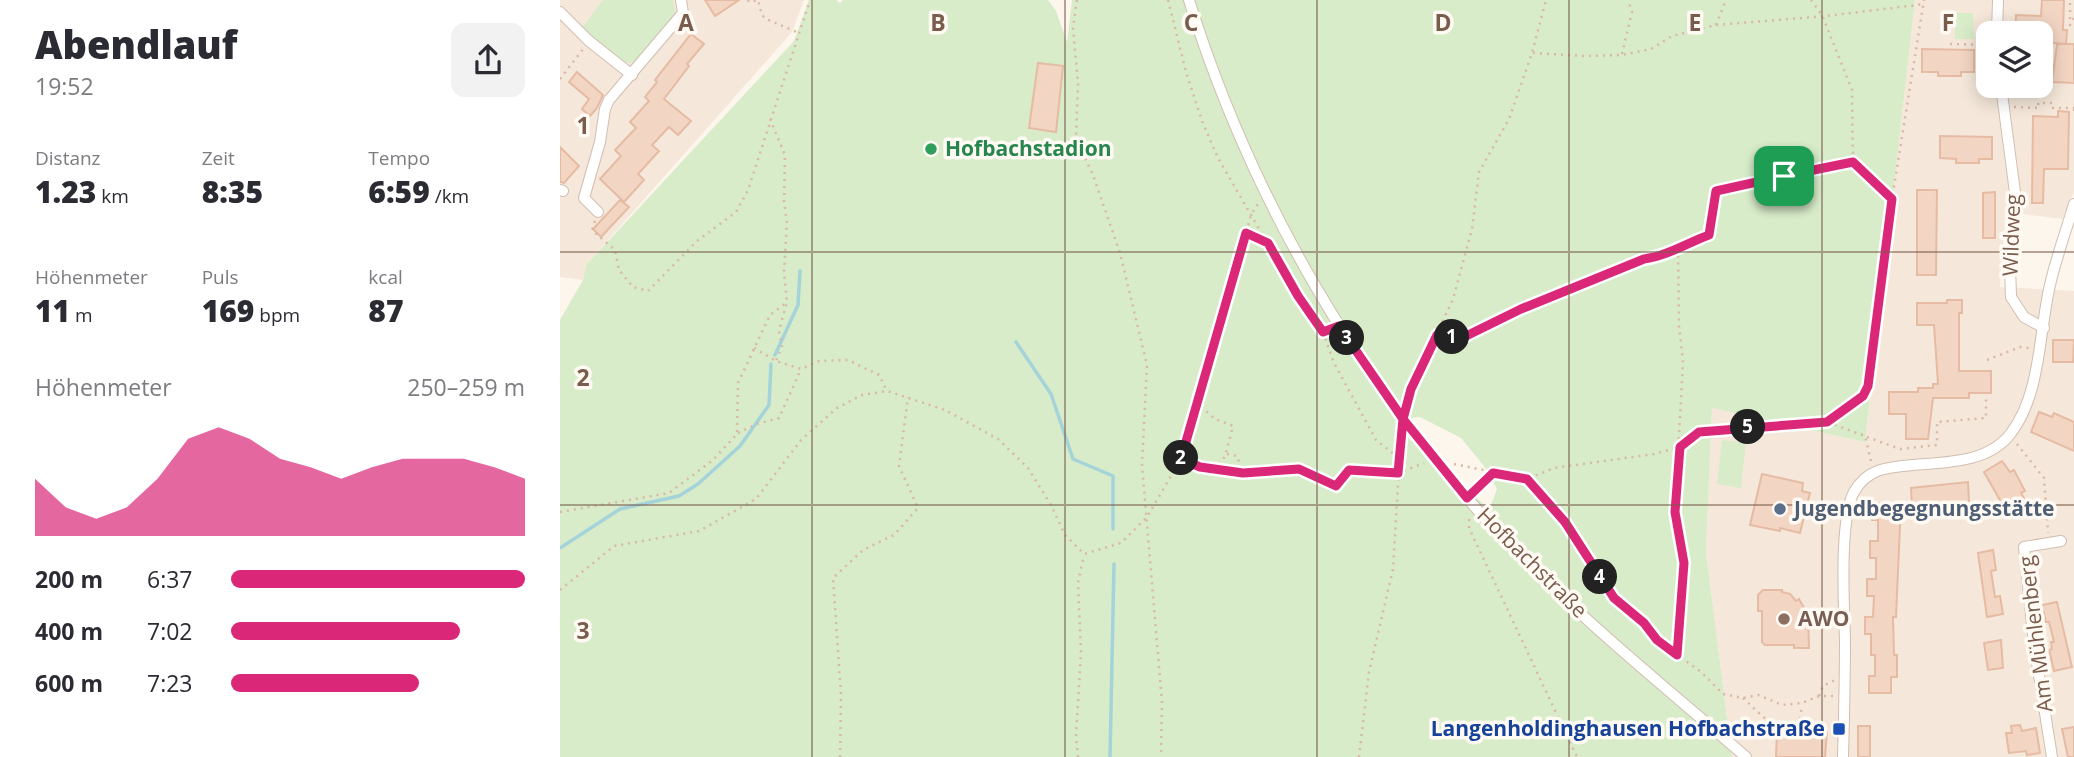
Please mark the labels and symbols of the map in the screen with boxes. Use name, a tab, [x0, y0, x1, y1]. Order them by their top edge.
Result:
text: A	[678, 6, 694, 38]
text: B	[930, 6, 946, 38]
text: C	[1184, 6, 1198, 38]
text: D	[1434, 6, 1452, 38]
text: E	[1689, 6, 1701, 38]
text: F	[1942, 6, 1954, 38]
text: 1	[576, 109, 590, 141]
place label: Hofbachstadion	[945, 134, 1112, 162]
marker: Hofbachstadion	[923, 141, 939, 157]
pin	[1754, 146, 1814, 206]
street label: Wildweg	[1996, 193, 2026, 277]
pin: 3	[1330, 320, 1364, 356]
pin: 1	[1434, 320, 1470, 354]
text: 2	[576, 361, 590, 393]
pin: 5	[1730, 410, 1766, 444]
pin: 2	[1164, 440, 1198, 476]
place label: Jugendbegegnungsstätte	[1792, 494, 2055, 522]
street label: Hofbachstraße	[1471, 501, 1594, 624]
marker: Jugendbegegnungsstätte	[1772, 501, 1788, 517]
street label: Am Mühlenberg	[2012, 554, 2058, 714]
pin: 4	[1583, 560, 1618, 594]
place label: AWO	[1798, 604, 1850, 632]
marker: AWO	[1776, 611, 1792, 627]
text: 3	[576, 614, 590, 646]
place label: Langenholdinghausen Hofbachstraße	[1431, 714, 1825, 742]
marker: Langenholdinghausen Hofbachstraße	[1831, 721, 1847, 737]

